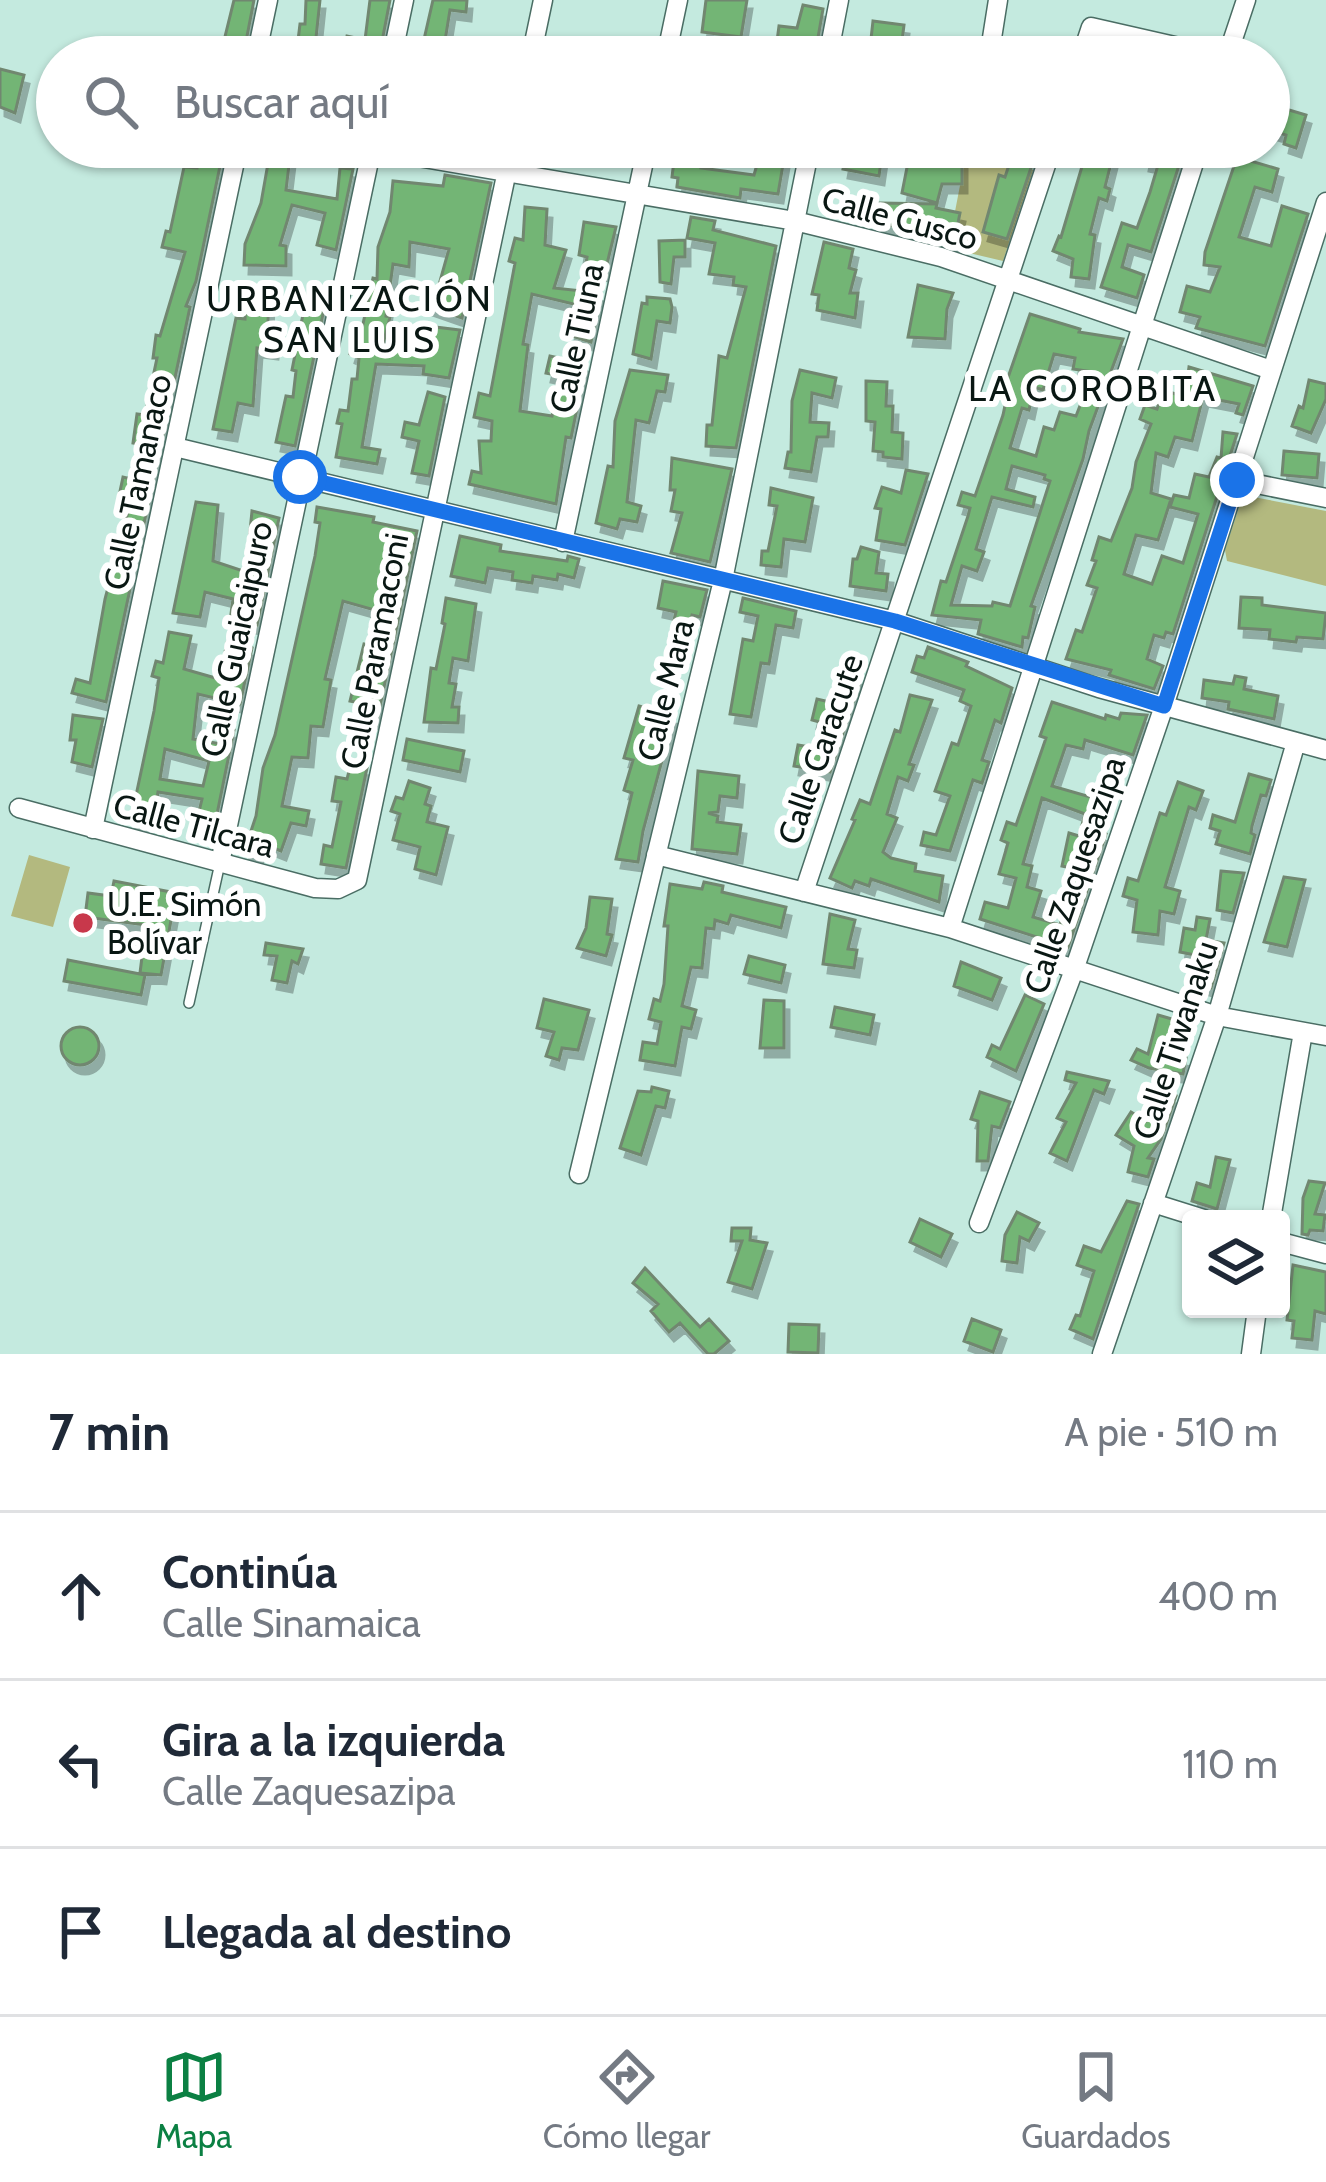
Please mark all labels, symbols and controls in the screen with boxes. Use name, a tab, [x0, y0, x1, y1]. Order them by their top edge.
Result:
search box	[36, 36, 1290, 168]
icon: search	[78, 69, 144, 135]
text: Buscar aquí	[174, 75, 389, 129]
street label: Calle Cusco	[818, 178, 982, 258]
street label: Calle Tiuna	[541, 259, 611, 416]
district label: URBANIZACIÓN SAN LUIS	[206, 276, 494, 361]
district label: LA COROBITA	[968, 366, 1218, 410]
street label: Calle Tamanaco	[95, 371, 179, 593]
route start	[273, 450, 327, 504]
route end	[1210, 453, 1264, 507]
street label: Calle Guaicaipuro	[192, 518, 280, 760]
street label: Calle Paramaconi	[332, 530, 416, 772]
street label: Calle Mara	[628, 615, 702, 765]
street label: Calle Caracute	[769, 649, 871, 849]
street label: Calle Zaquesazipa	[1015, 751, 1133, 999]
street label: Calle Tilcara	[109, 784, 279, 866]
place label: U.E. Simón Bolívar	[107, 884, 262, 962]
marker: U.E. Simón Bolívar	[70, 910, 96, 936]
street label: Calle Tiwanaku	[1124, 936, 1226, 1144]
map controls	[1182, 1210, 1290, 1318]
button: layers	[1182, 1210, 1290, 1318]
text: 7 min	[48, 1401, 170, 1463]
text: A pie · 510 m	[1064, 1408, 1278, 1456]
text: Continúa	[162, 1545, 337, 1599]
icon: ahead	[48, 1563, 114, 1629]
text: 400 m	[1158, 1572, 1278, 1620]
text: Calle Sinamaica	[162, 1599, 421, 1647]
text: Gira a la izquierda	[162, 1713, 505, 1767]
icon: left	[48, 1731, 114, 1797]
text: 110 m	[1182, 1740, 1278, 1788]
text: Calle Zaquesazipa	[162, 1767, 456, 1815]
icon: arrive	[48, 1899, 114, 1965]
text: Llegada al destino	[162, 1905, 511, 1959]
tab: Mapa	[155, 2044, 232, 2156]
tab: Cómo llegar	[543, 2044, 710, 2156]
tab: Guardados	[1021, 2044, 1171, 2156]

